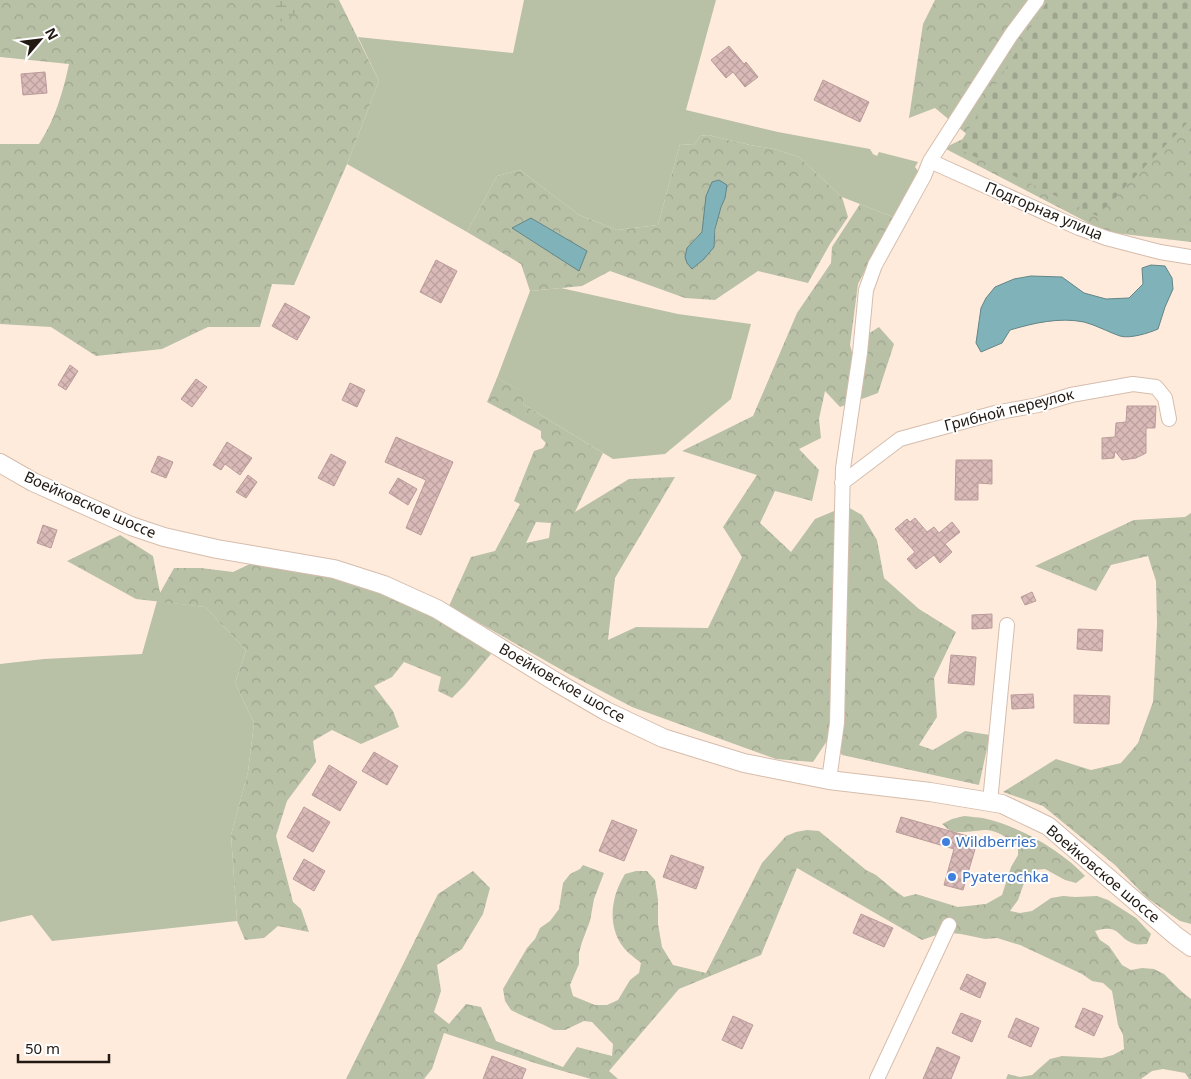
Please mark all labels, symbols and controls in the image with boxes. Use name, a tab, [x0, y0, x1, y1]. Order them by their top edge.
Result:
north arrow	[15, 15, 65, 65]
text: N	[41, 24, 63, 43]
street label: Подгорная улица	[983, 176, 1106, 244]
street label: Грибной переулок	[942, 383, 1076, 435]
street label: Воейковское шоссе	[21, 466, 160, 542]
street label: Воейковское шоссе	[496, 638, 629, 726]
street label: Воейковское шоссе	[1043, 820, 1165, 927]
place label: Wildberries	[956, 831, 1037, 851]
marker: Wildberries	[940, 836, 952, 848]
place label: Pyaterochka	[962, 866, 1049, 886]
marker: Pyaterochka	[946, 871, 958, 883]
scale bar	[18, 1032, 109, 1064]
text: 50 m	[25, 1038, 60, 1058]

